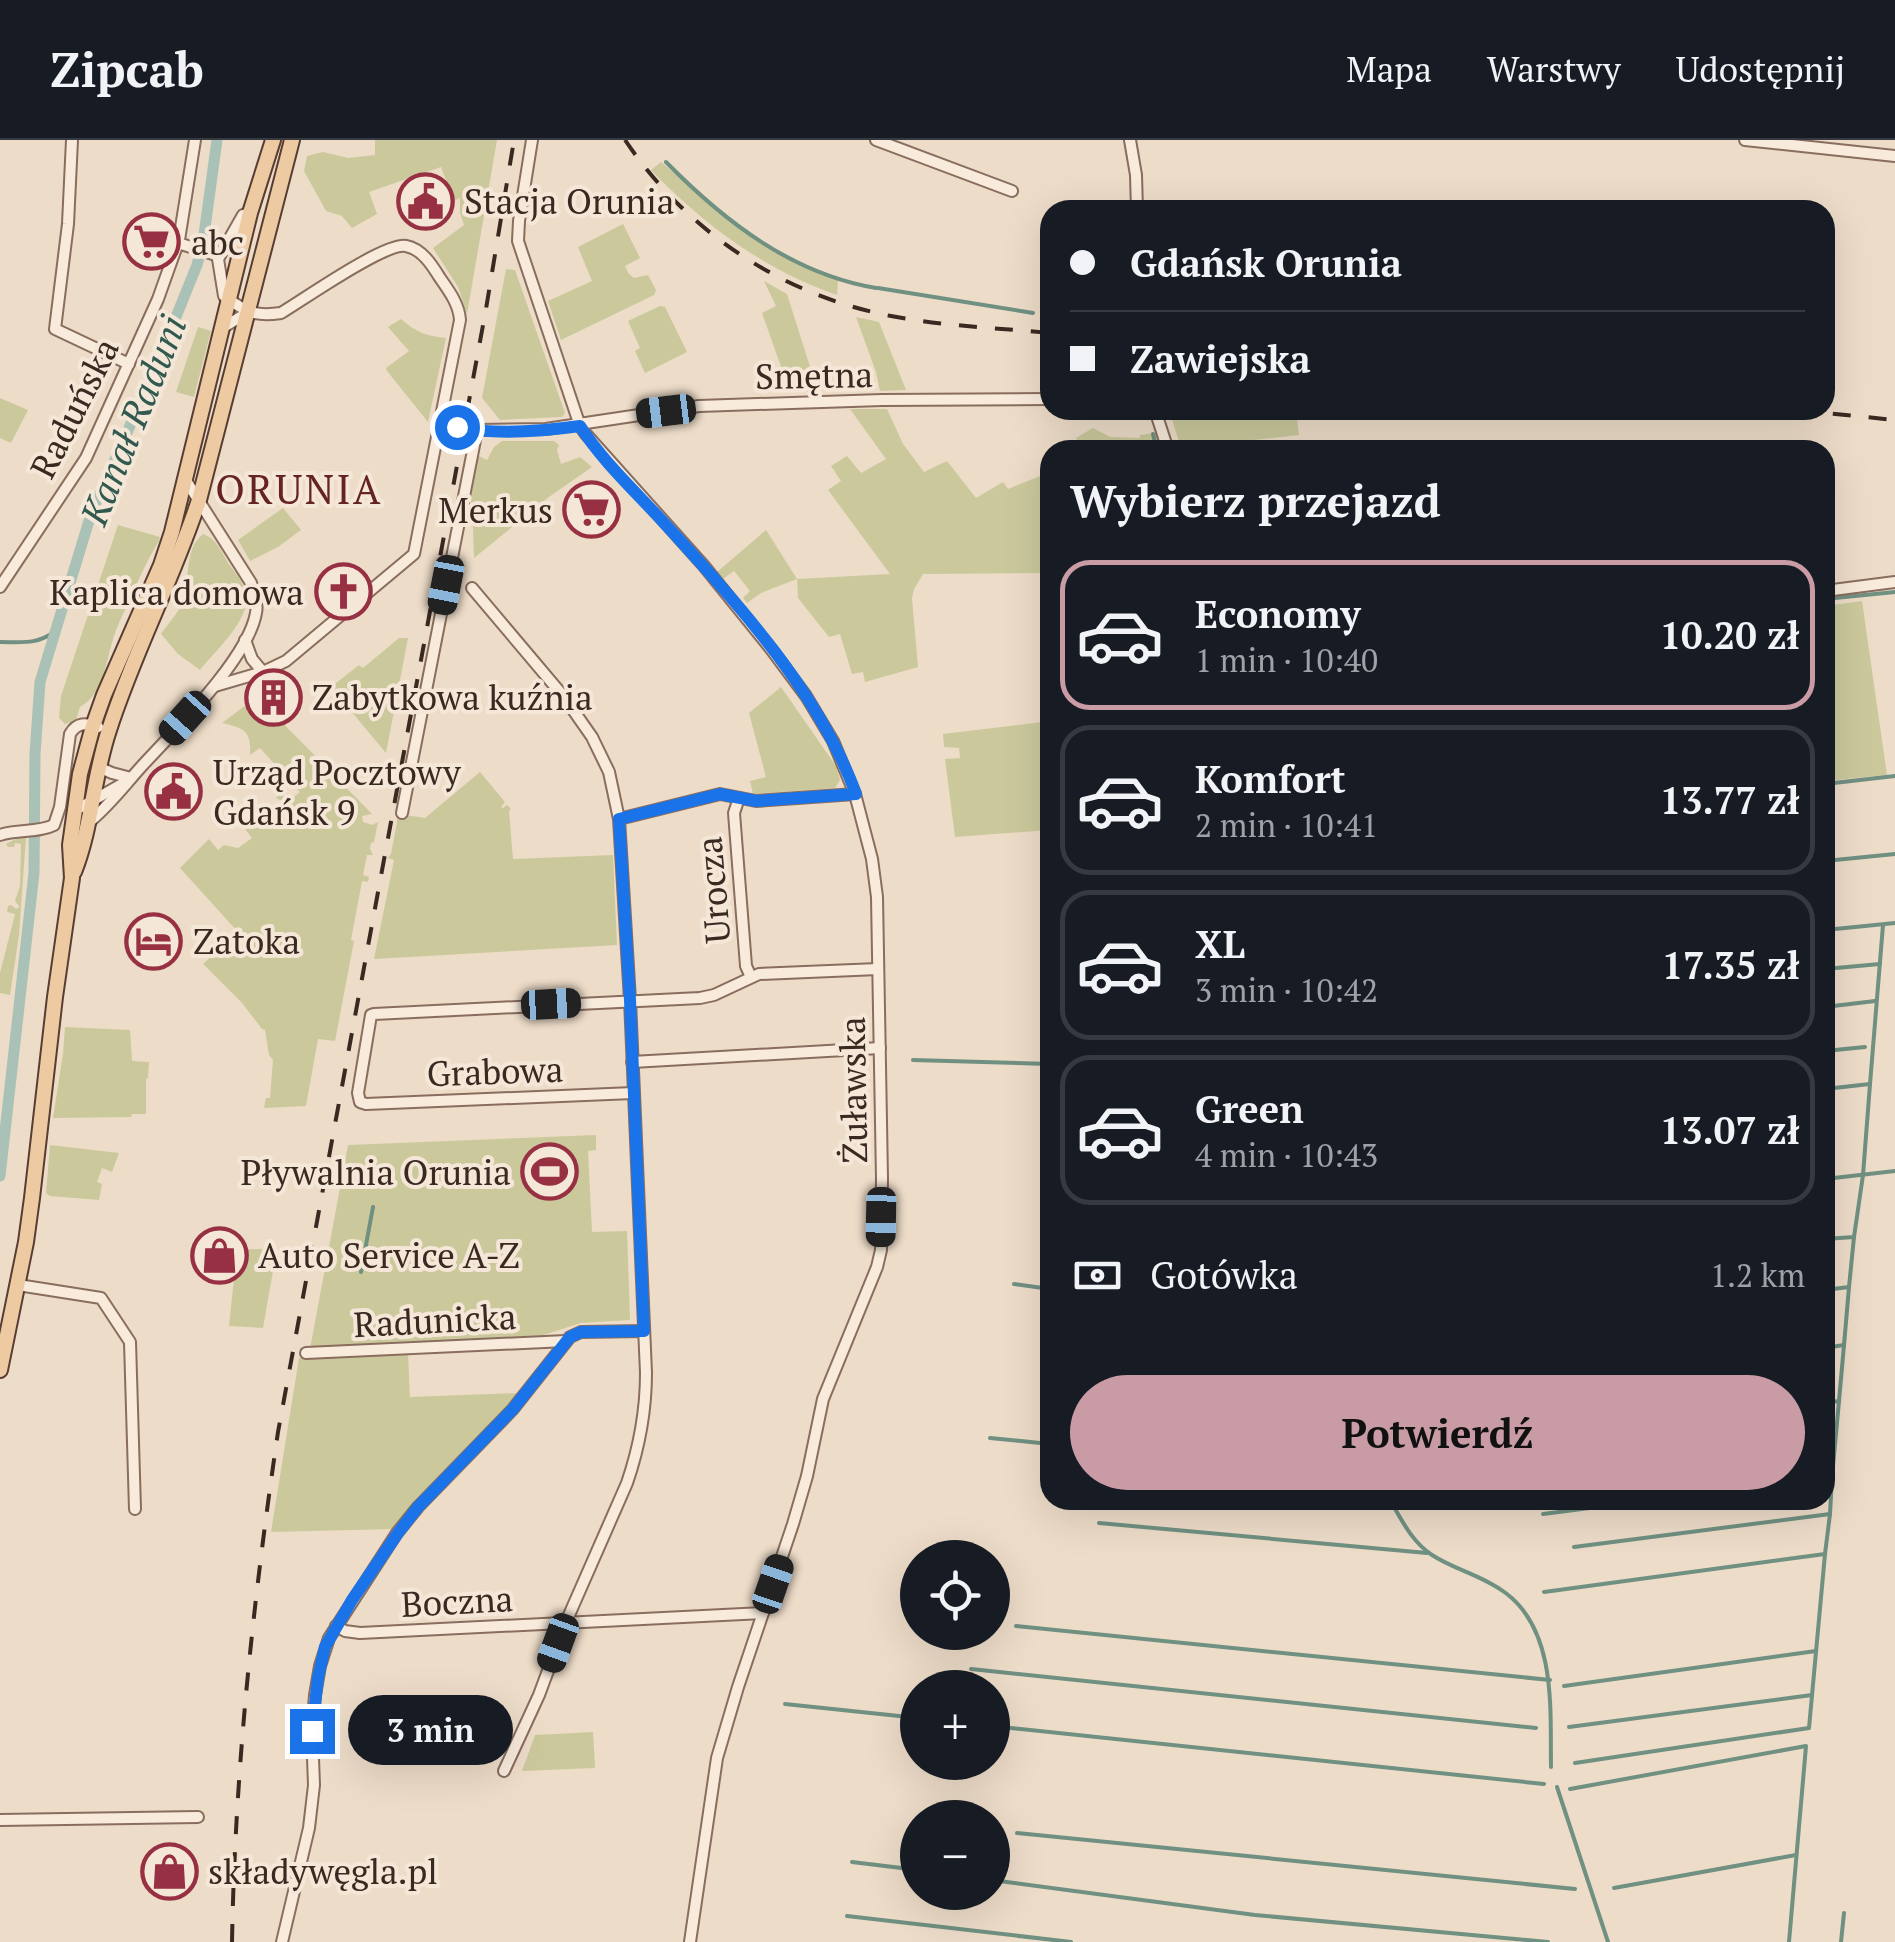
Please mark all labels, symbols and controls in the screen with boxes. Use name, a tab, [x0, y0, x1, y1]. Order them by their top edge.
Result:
text: Zipcab	[50, 37, 204, 101]
text: Mapa	[1346, 46, 1432, 92]
text: Warstwy	[1487, 46, 1621, 92]
text: Udostępnij	[1676, 46, 1845, 92]
public building icon: Stacja Orunia	[395, 171, 455, 231]
place label: Stacja Orunia	[464, 178, 674, 224]
supermarket icon: abc	[122, 212, 182, 272]
place label: abc	[191, 219, 244, 265]
text: Gdańsk Orunia	[1130, 238, 1402, 288]
water label: Kanał Raduni	[68, 307, 198, 533]
street label: Raduńska	[19, 330, 129, 486]
text: Zawiejska	[1130, 334, 1311, 384]
street label: Smętna	[755, 351, 873, 399]
car	[634, 392, 698, 430]
route start	[435, 405, 480, 450]
district label: ORUNIA	[215, 462, 383, 515]
text: Wybierz przejazd	[1070, 470, 1441, 530]
supermarket icon: Merkus	[562, 480, 622, 540]
place label: Merkus	[438, 487, 553, 533]
car	[426, 553, 466, 617]
church icon: Kaplica domowa	[313, 562, 373, 622]
place label: Kaplica domowa	[49, 569, 304, 615]
text: Economy	[1195, 589, 1361, 639]
icon: car	[1075, 590, 1165, 680]
text: 10.20 zł	[1660, 610, 1800, 660]
text: 1 min · 10:40	[1195, 639, 1378, 681]
building icon: Zabytkowa kuźnia	[243, 667, 303, 727]
place label: Zabytkowa kuźnia	[312, 674, 593, 720]
car	[154, 686, 216, 750]
place label: Urząd Pocztowy Gdańsk 9	[213, 749, 462, 835]
text: Komfort	[1195, 754, 1346, 804]
icon: car	[1075, 755, 1165, 845]
public building icon: Urząd Pocztowy Gdańsk 9	[144, 762, 204, 822]
text: 13.77 zł	[1660, 775, 1800, 825]
text: 2 min · 10:41	[1195, 804, 1378, 846]
street label: Urocza	[685, 835, 741, 945]
hotel icon: Zatoka	[124, 911, 184, 971]
place label: Zatoka	[193, 918, 300, 964]
text: XL	[1195, 919, 1245, 969]
icon: car	[1075, 920, 1165, 1010]
text: 17.35 zł	[1662, 940, 1800, 990]
text: 3 min · 10:42	[1195, 969, 1378, 1011]
car	[520, 987, 582, 1021]
street label: Żuławska	[829, 1016, 877, 1164]
street label: Grabowa	[426, 1046, 564, 1096]
text: Green	[1195, 1084, 1304, 1134]
icon: car	[1075, 1085, 1165, 1175]
text: 13.07 zł	[1660, 1105, 1800, 1155]
text: 4 min · 10:43	[1195, 1134, 1378, 1176]
sports icon: Pływalnia Orunia	[520, 1142, 580, 1202]
place label: Pływalnia Orunia	[240, 1149, 511, 1195]
car	[865, 1187, 897, 1247]
shop icon: Auto Service A-Z	[189, 1225, 249, 1285]
place label: Auto Service A-Z	[258, 1232, 520, 1278]
icon: cash	[1070, 1248, 1125, 1303]
text: Gotówka	[1150, 1250, 1298, 1300]
text: 1.2 km	[1710, 1254, 1805, 1296]
street label: Radunicka	[352, 1293, 518, 1347]
button: Potwierdź	[1070, 1375, 1805, 1490]
map controls	[900, 1540, 1010, 1910]
button: locate	[900, 1540, 1010, 1650]
car	[749, 1551, 797, 1617]
street label: Boczna	[400, 1575, 514, 1627]
car	[534, 1610, 582, 1676]
button: +	[900, 1670, 1010, 1780]
callout: 3 min	[347, 1696, 512, 1766]
route end	[290, 1709, 335, 1754]
text: 3 min	[387, 1709, 474, 1751]
button: −	[900, 1800, 1010, 1910]
shop icon: składywęgla.pl	[139, 1841, 199, 1901]
place label: składywęgla.pl	[208, 1848, 438, 1894]

